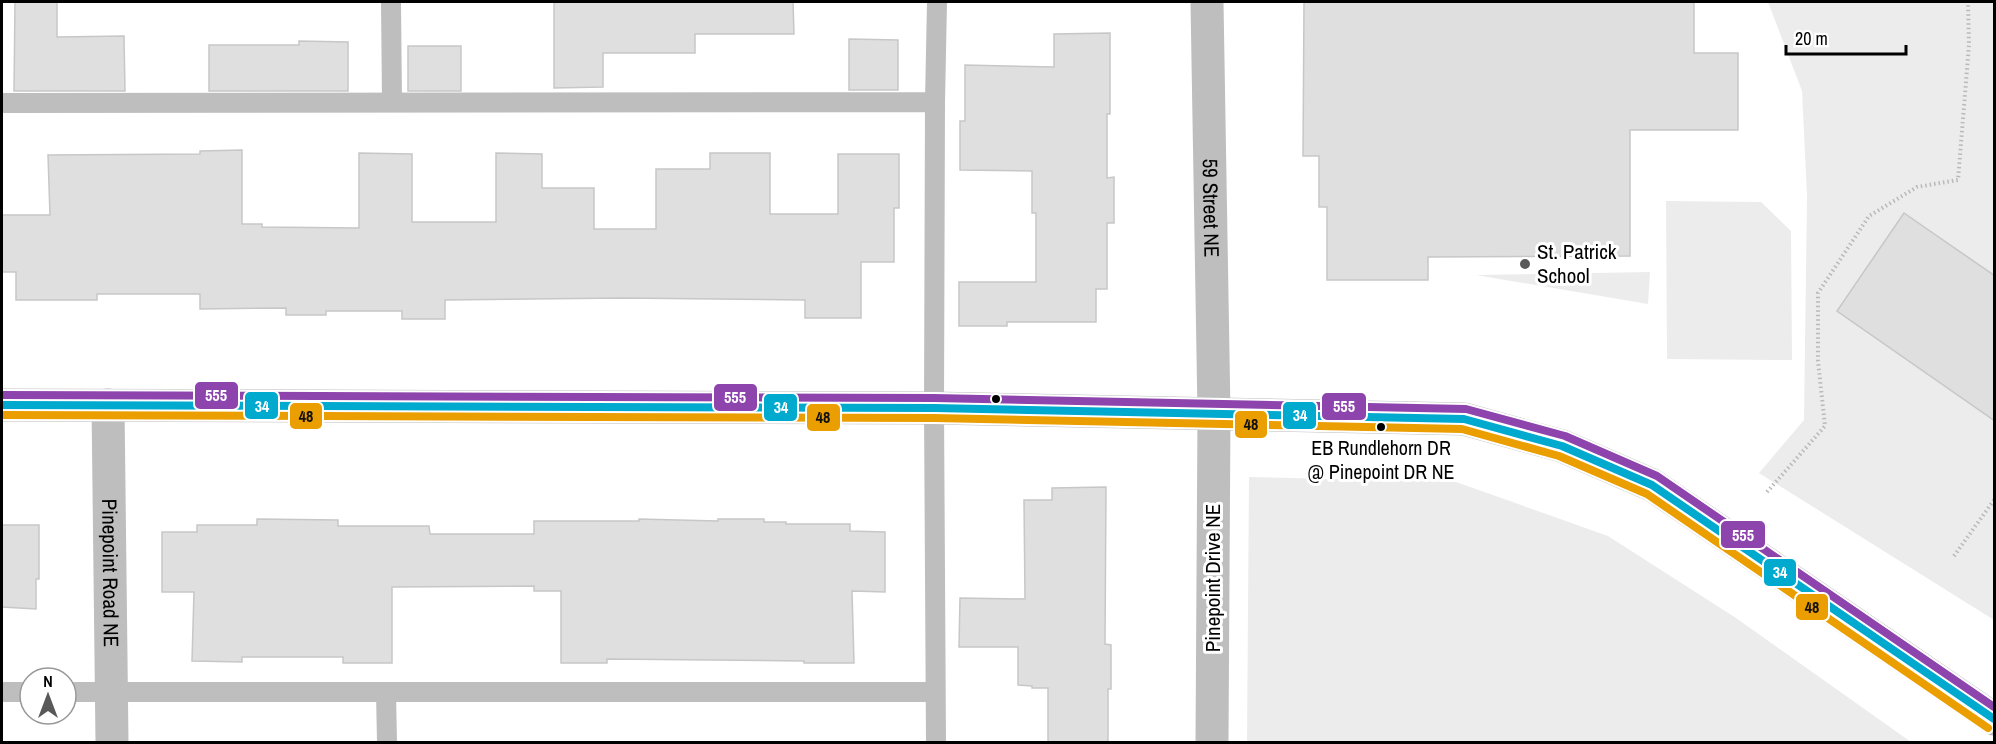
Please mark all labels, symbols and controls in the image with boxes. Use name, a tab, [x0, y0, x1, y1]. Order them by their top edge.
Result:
scale bar	[1786, 18, 1906, 56]
text: 20 m	[1795, 26, 1828, 51]
street label: 59 Street NE	[1196, 158, 1226, 258]
place label: St. Patrick School	[1537, 237, 1617, 290]
marker: St. Patrick School	[1518, 257, 1532, 271]
line badge: 555	[194, 381, 239, 410]
line badge: 555	[713, 383, 758, 412]
text: 555	[205, 384, 227, 406]
text: 555	[724, 386, 746, 408]
line badge: 34	[244, 391, 279, 420]
line badge: 555	[1321, 392, 1367, 421]
line badge: 34	[763, 393, 798, 422]
unlabelled marker	[990, 393, 1002, 405]
text: 34	[255, 395, 270, 417]
text: 555	[1333, 395, 1355, 417]
text: 34	[774, 396, 789, 418]
line badge: 34	[1282, 401, 1317, 430]
line badge: 48	[289, 402, 323, 430]
line badge: 48	[806, 403, 841, 432]
text: 34	[1293, 404, 1308, 426]
text: 48	[299, 405, 313, 427]
text: 48	[816, 406, 830, 428]
line badge: 48	[1234, 410, 1268, 439]
text: 48	[1244, 413, 1258, 435]
marker: EB Rundlehorn DR @ Pinepoint DR NE	[1375, 421, 1387, 433]
place label: EB Rundlehorn DR @ Pinepoint DR NE	[1308, 434, 1455, 485]
street label: Pinepoint Road NE	[95, 499, 126, 647]
street label: Pinepoint Drive NE	[1198, 504, 1227, 652]
line badge: 555	[1720, 520, 1766, 549]
text: 555	[1732, 524, 1754, 546]
line badge: 34	[1763, 558, 1797, 587]
text: 34	[1773, 561, 1788, 583]
line badge: 48	[1795, 593, 1829, 621]
text: 48	[1805, 596, 1819, 618]
north arrow	[18, 666, 78, 726]
text: N	[43, 670, 53, 692]

